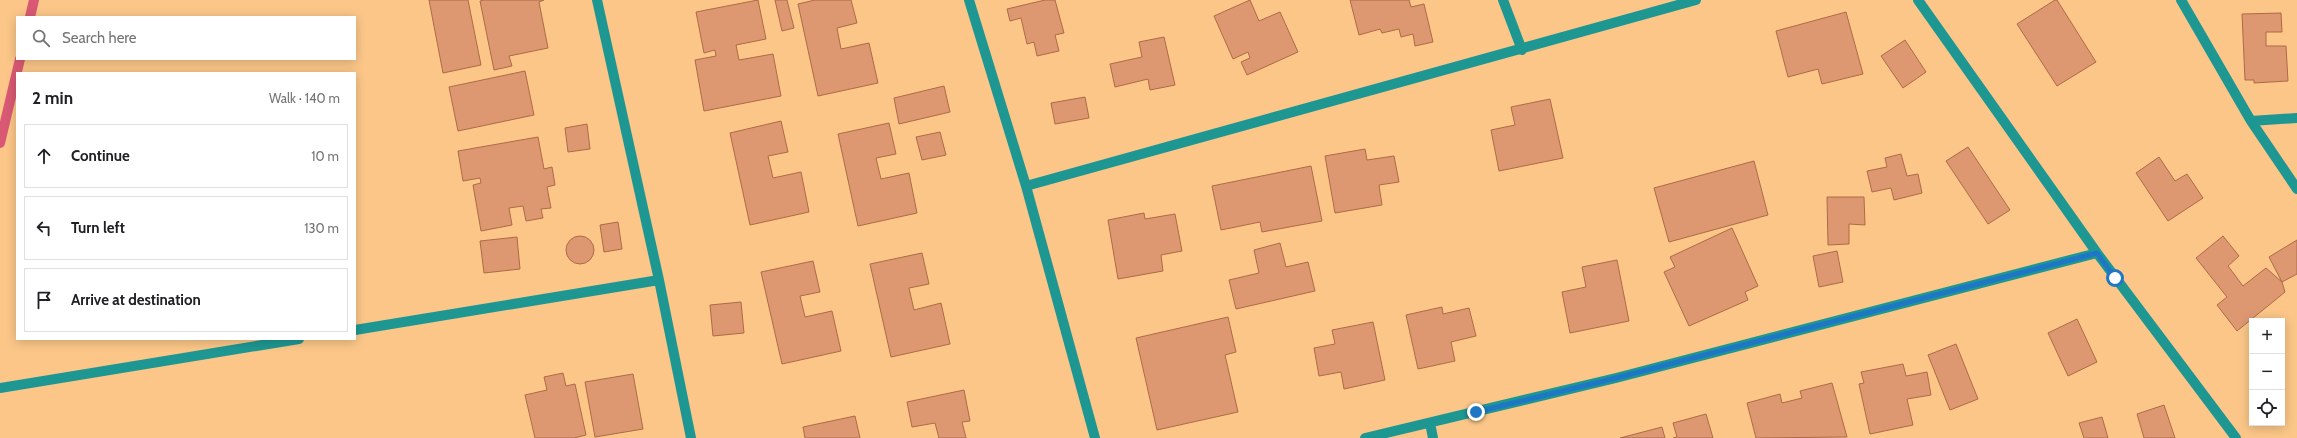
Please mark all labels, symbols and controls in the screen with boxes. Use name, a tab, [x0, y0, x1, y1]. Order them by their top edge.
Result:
search box	[16, 16, 356, 60]
icon: search	[30, 27, 52, 49]
text: Search here	[62, 29, 137, 47]
text: 2 min	[32, 88, 73, 108]
text: Walk · 140 m	[269, 90, 340, 106]
icon: ahead	[33, 145, 55, 167]
text: Continue	[71, 147, 130, 165]
text: 10 m	[311, 148, 339, 164]
icon: left	[33, 217, 55, 239]
text: Turn left	[71, 219, 125, 237]
text: 130 m	[304, 220, 339, 236]
route start	[2106, 269, 2124, 287]
icon: arrive	[33, 289, 55, 311]
text: Arrive at destination	[71, 291, 201, 309]
map controls	[2249, 318, 2285, 426]
button: +	[2249, 318, 2285, 354]
button: −	[2249, 354, 2285, 390]
button: locate	[2249, 390, 2285, 426]
route end	[1467, 403, 1485, 421]

